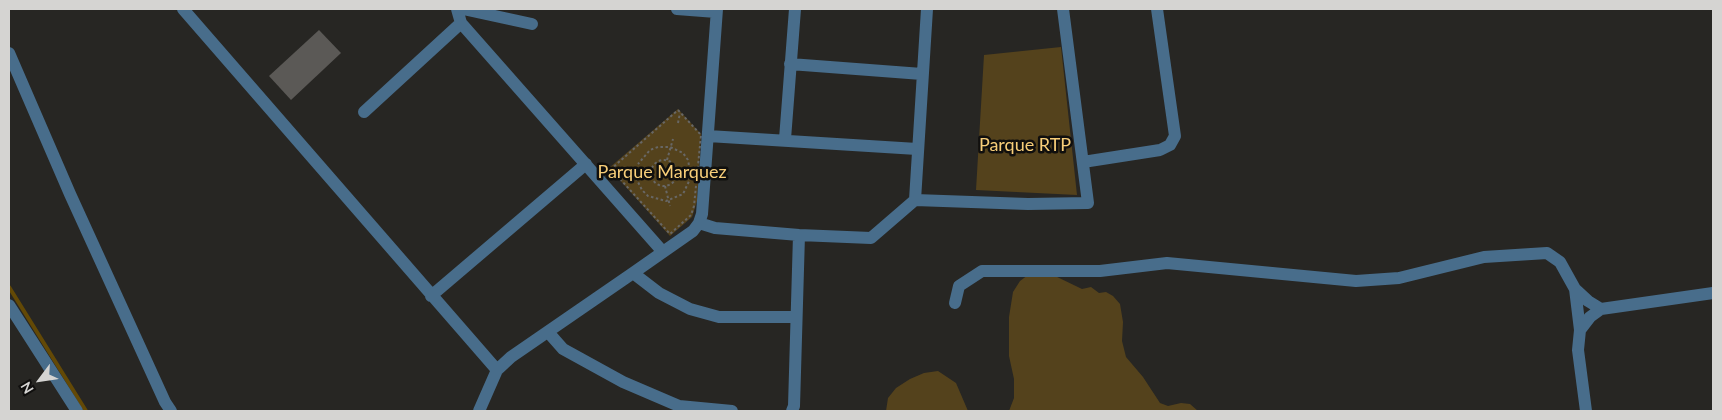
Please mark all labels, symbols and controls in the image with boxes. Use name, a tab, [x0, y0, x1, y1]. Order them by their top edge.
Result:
park label: Parque RTP	[979, 134, 1071, 156]
park label: Parque Marquez	[597, 161, 727, 183]
north arrow	[15, 355, 65, 405]
text: N	[17, 379, 37, 397]

